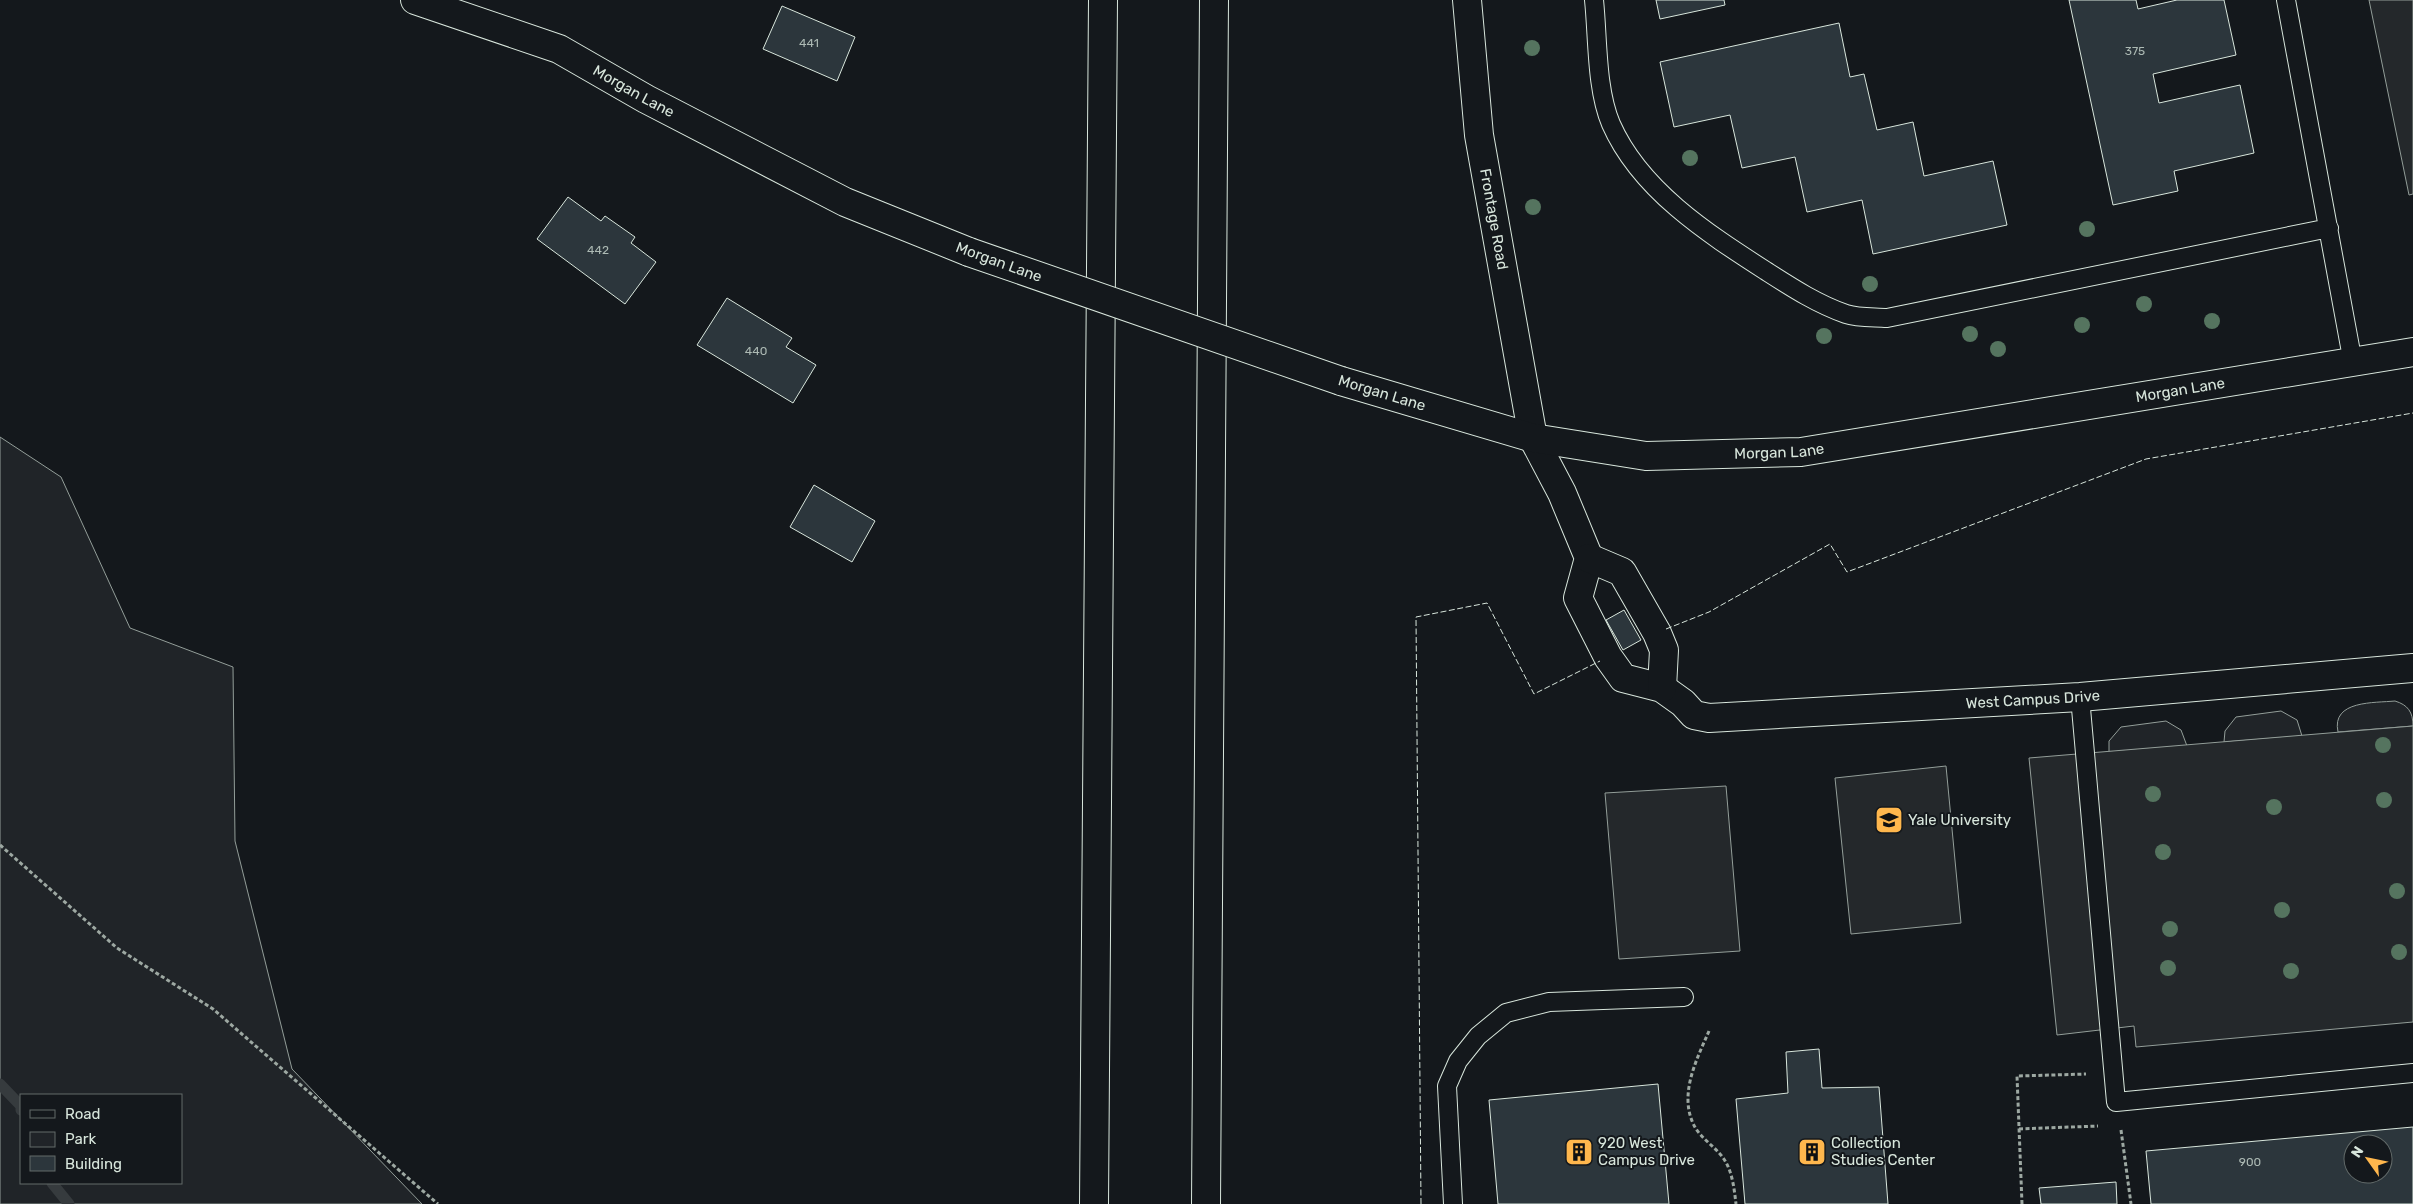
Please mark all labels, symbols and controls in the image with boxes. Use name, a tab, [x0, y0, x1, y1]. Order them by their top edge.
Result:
house number: 441	[799, 36, 819, 50]
house number: 375	[2125, 44, 2145, 58]
street label: Morgan Lane	[590, 61, 677, 121]
street label: Frontage Road	[1476, 167, 1512, 271]
street label: Morgan Lane	[954, 238, 1044, 286]
house number: 442	[587, 243, 609, 257]
house number: 440	[745, 344, 767, 358]
street label: Morgan Lane	[1336, 371, 1428, 415]
street label: Morgan Lane	[2134, 374, 2226, 406]
street label: Morgan Lane	[1734, 439, 1826, 463]
street label: West Campus Drive	[1965, 686, 2101, 712]
school or university icon: Yale University	[1874, 805, 1904, 835]
place label: Yale University	[1908, 811, 2011, 829]
legend	[20, 1094, 182, 1184]
text: Road	[65, 1105, 101, 1123]
text: Park	[65, 1130, 96, 1148]
place label: 920 West Campus Drive	[1598, 1134, 1695, 1169]
place label: Collection Studies Center	[1831, 1134, 1935, 1169]
north arrow	[2343, 1134, 2393, 1184]
building icon: 920 West Campus Drive	[1564, 1137, 1594, 1167]
building icon: Collection Studies Center	[1797, 1137, 1827, 1167]
text: N	[2348, 1143, 2367, 1161]
text: Building	[65, 1155, 122, 1173]
house number: 900	[2239, 1155, 2261, 1169]

